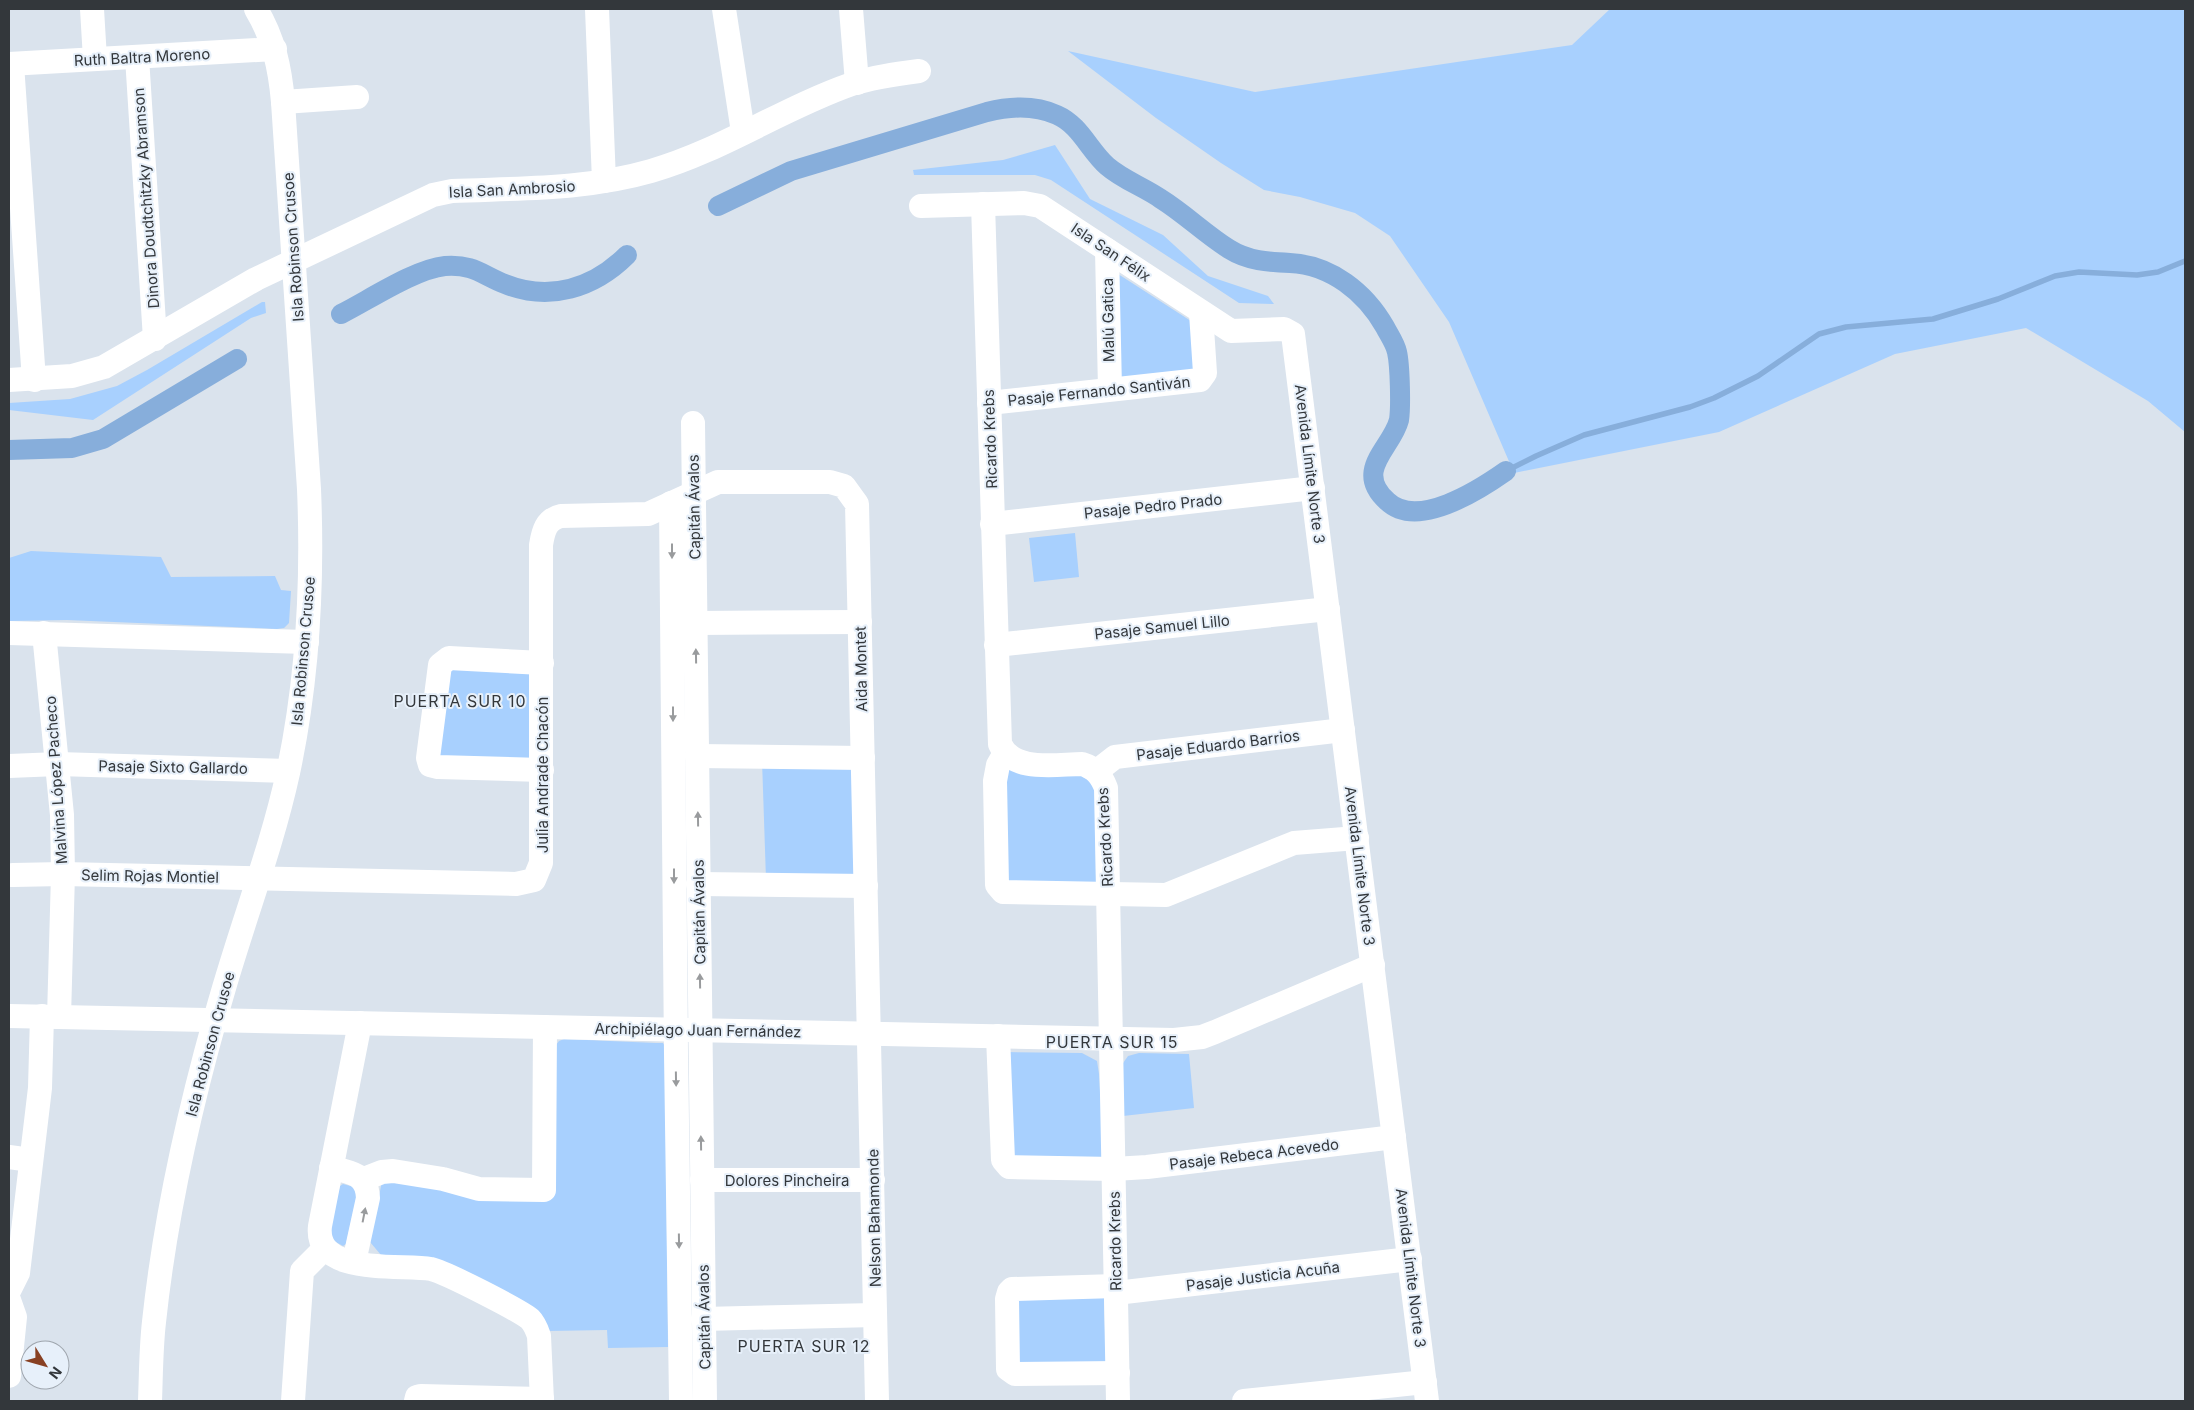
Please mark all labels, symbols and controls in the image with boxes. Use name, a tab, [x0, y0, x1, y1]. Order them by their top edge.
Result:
street label: Ruth Baltra Moreno	[73, 44, 211, 70]
street label: Dinora Doudtchitzky Abramson	[129, 87, 163, 309]
street label: Isla Robinson Crusoe	[278, 172, 308, 322]
street label: Isla San Ambrosio	[448, 176, 576, 202]
street label: Isla San Félix	[1068, 218, 1154, 286]
street label: Malú Gatica	[1098, 278, 1118, 362]
street label: Pasaje Fernando Santiván	[1007, 372, 1191, 410]
street label: Avenida Límite Norte 3	[1291, 383, 1329, 545]
street label: Ricardo Krebs	[979, 389, 1001, 489]
street label: Capitán Ávalos	[684, 454, 704, 560]
street label: Pasaje Pedro Prado	[1083, 489, 1223, 523]
one-way arrow	[668, 544, 676, 560]
street label: Isla Robinson Crusoe	[287, 576, 319, 726]
street label: Pasaje Samuel Lillo	[1093, 610, 1231, 644]
street label: Aida Montet	[851, 626, 871, 712]
one-way arrow	[692, 648, 700, 664]
district label: PUERTA SUR 10	[393, 691, 527, 711]
street label: Malvina López Pacheco	[41, 695, 71, 865]
street label: Julia Andrade Chacón	[533, 697, 552, 853]
one-way arrow	[669, 706, 677, 722]
street label: Pasaje Eduardo Barrios	[1135, 726, 1301, 764]
street label: Pasaje Sixto Gallardo	[98, 756, 248, 778]
street label: Avenida Límite Norte 3	[1341, 785, 1379, 947]
street label: Ricardo Krebs	[1093, 787, 1117, 887]
one-way arrow	[694, 811, 702, 827]
street label: Capitán Ávalos	[689, 859, 709, 965]
street label: Selim Rojas Montiel	[81, 865, 219, 887]
one-way arrow	[670, 869, 678, 885]
street label: Isla Robinson Crusoe	[181, 969, 239, 1119]
one-way arrow	[695, 973, 703, 989]
street label: Archipiélago Juan Fernández	[594, 1019, 802, 1041]
district label: PUERTA SUR 15	[1046, 1032, 1178, 1052]
one-way arrow	[672, 1071, 680, 1087]
one-way arrow	[697, 1134, 705, 1150]
street label: Pasaje Rebeca Acevedo	[1168, 1134, 1340, 1174]
street label: Nelson Bahamonde	[863, 1149, 885, 1287]
street label: Dolores Pincheira	[725, 1171, 849, 1190]
street label: Avenida Límite Norte 3	[1392, 1187, 1430, 1349]
street label: Ricardo Krebs	[1105, 1191, 1125, 1291]
one-way arrow	[361, 1206, 369, 1222]
one-way arrow	[675, 1233, 683, 1249]
street label: Pasaje Justicia Acuña	[1185, 1257, 1341, 1295]
street label: Capitán Ávalos	[694, 1264, 714, 1370]
district label: PUERTA SUR 12	[738, 1336, 870, 1356]
north arrow	[20, 1340, 70, 1390]
text: N	[46, 1364, 66, 1383]

